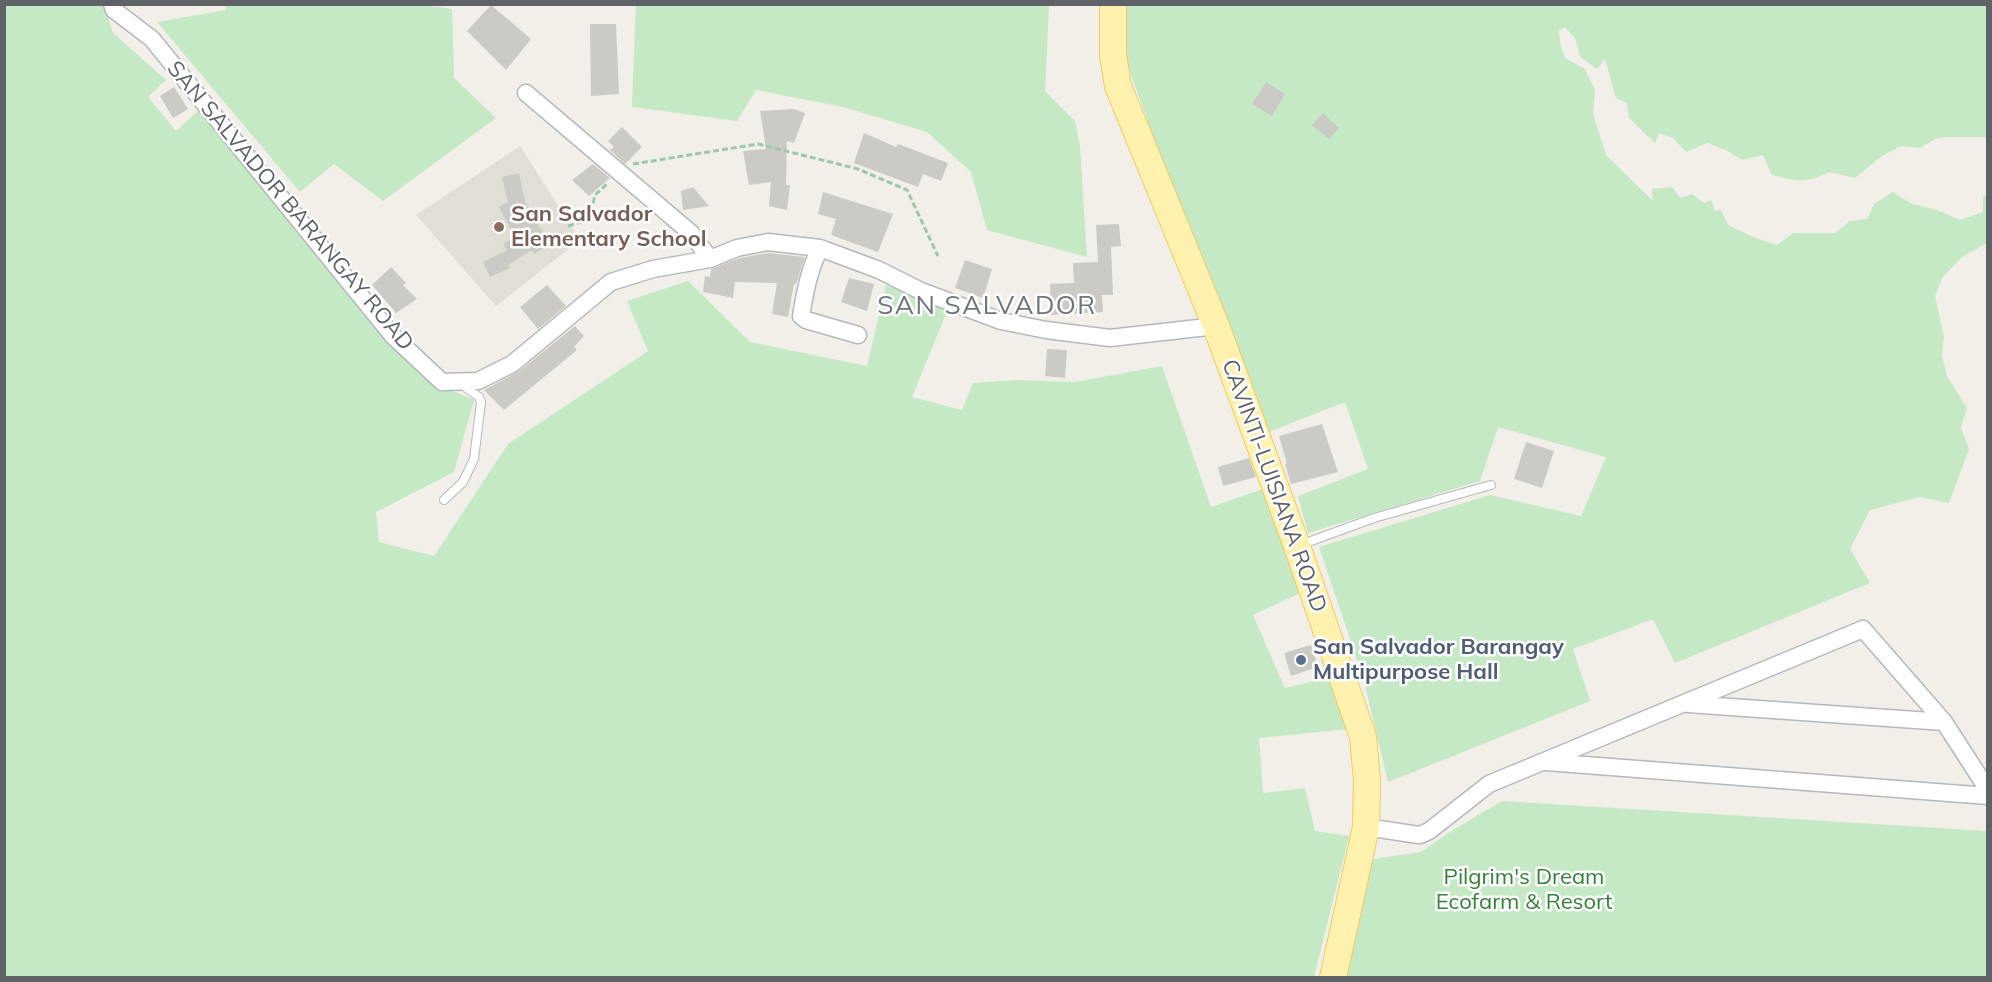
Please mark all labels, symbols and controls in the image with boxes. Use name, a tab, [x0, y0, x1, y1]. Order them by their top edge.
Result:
street label: SAN SALVADOR BARANGAY ROAD	[161, 56, 419, 356]
place label: San Salvador Elementary School	[511, 201, 707, 252]
marker: San Salvador Elementary School	[492, 220, 506, 234]
district label: SAN SALVADOR	[877, 290, 1097, 322]
street label: CAVINTI-LUISIANA ROAD	[1216, 356, 1332, 616]
place label: San Salvador Barangay Multipurpose Hall	[1313, 634, 1564, 686]
marker: San Salvador Barangay Multipurpose Hall	[1294, 653, 1308, 667]
park label: Pilgrim's Dream Ecofarm & Resort	[1436, 864, 1612, 915]

